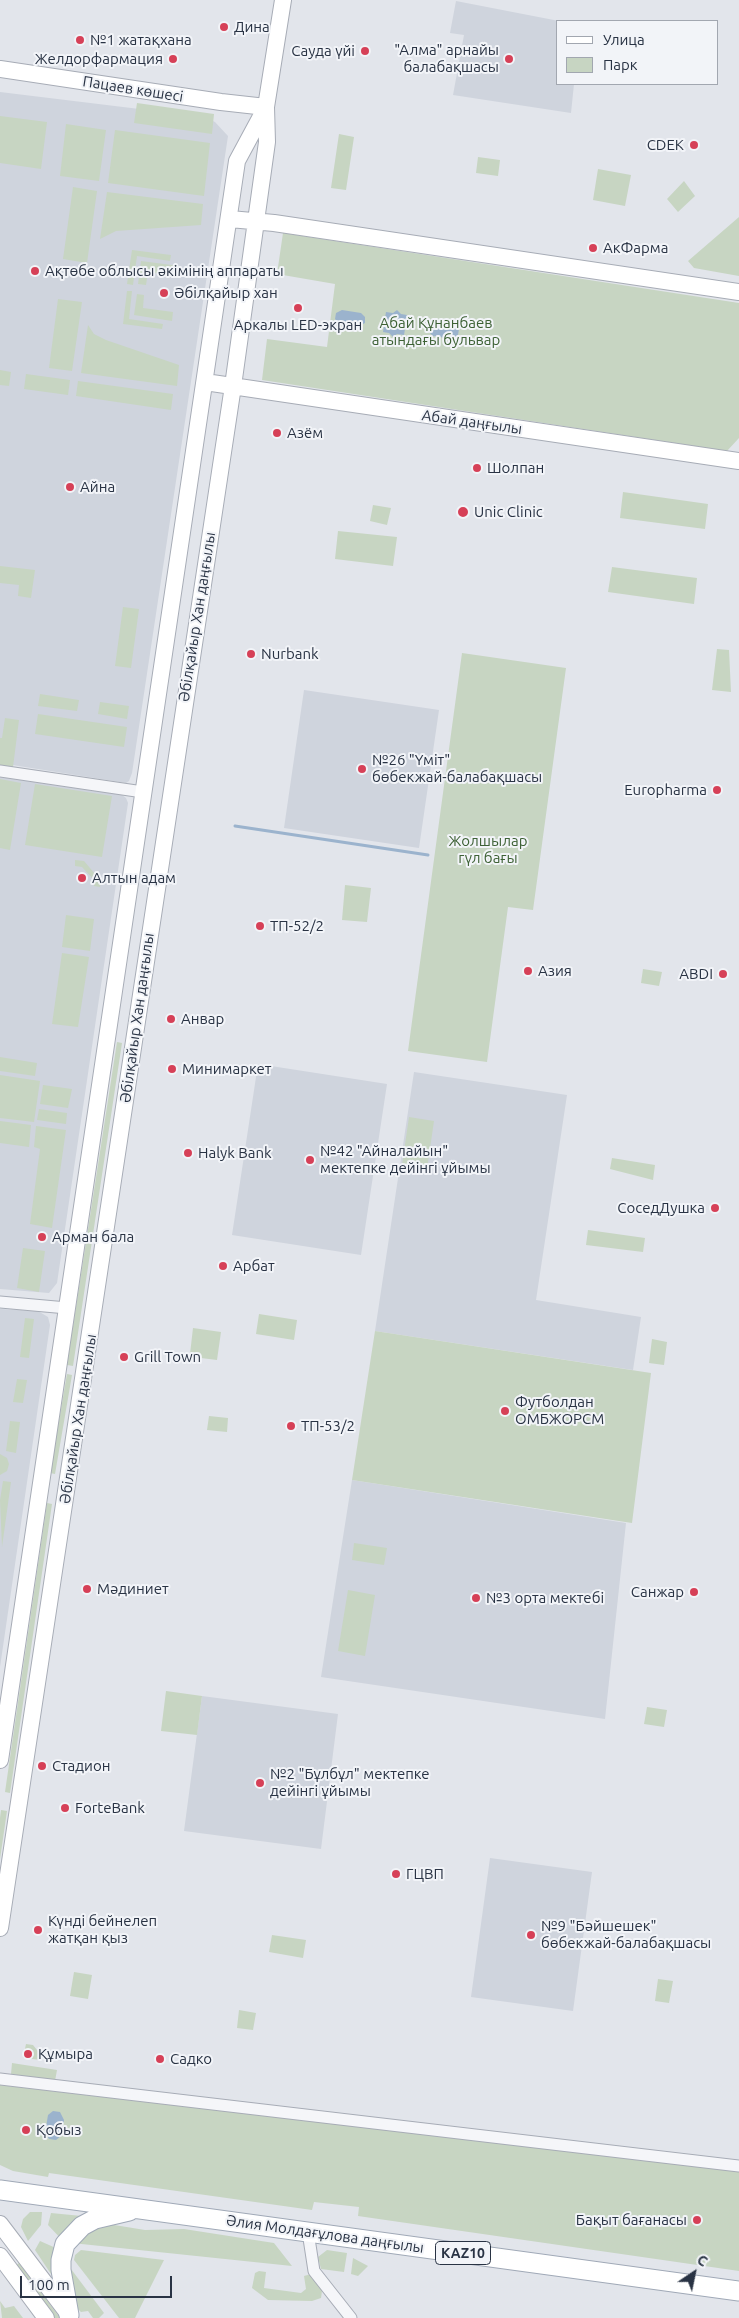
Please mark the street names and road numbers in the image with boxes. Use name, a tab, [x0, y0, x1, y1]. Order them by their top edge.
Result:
street label: Пацаев көшесі	[81, 72, 185, 106]
street label: Абай даңғылы	[421, 406, 523, 438]
street label: Әбілқайыр Хан даңғылы	[175, 531, 219, 703]
street label: Әбілқайыр Хан даңғылы	[116, 932, 158, 1104]
street label: Әбілқайыр Хан даңғылы	[56, 1333, 100, 1505]
street label: Әлия Молдағұлова даңғылы	[225, 2211, 425, 2257]
road number: KAZ10	[436, 2242, 490, 2264]

